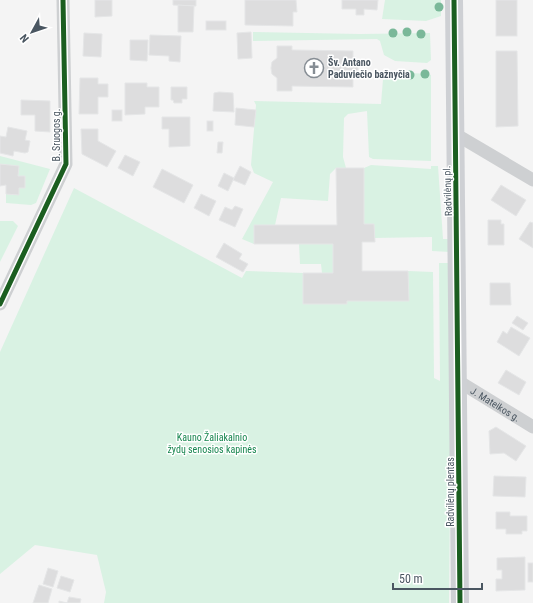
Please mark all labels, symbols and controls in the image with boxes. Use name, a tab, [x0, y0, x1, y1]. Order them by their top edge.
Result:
north arrow	[12, 12, 52, 52]
text: N	[17, 31, 32, 45]
place label: Šv. Antano Paduviečio bažnyčia	[328, 56, 410, 80]
church icon: Šv. Antano Paduviečio bažnyčia	[303, 57, 325, 79]
street label: B. Sruogos g.	[51, 109, 62, 161]
street label: Radvilėnų pl.	[441, 166, 454, 216]
street label: J. Mateikos g.	[468, 385, 522, 424]
park label: Kauno Žaliakalnio žydų senosios kapinės	[167, 431, 257, 455]
street label: Radvilėnų plentas	[445, 457, 456, 527]
scale bar	[393, 565, 482, 591]
text: 50 m	[399, 572, 423, 586]

